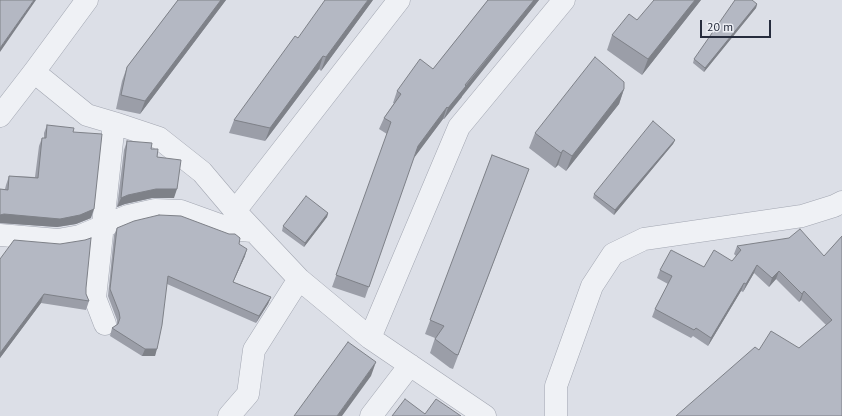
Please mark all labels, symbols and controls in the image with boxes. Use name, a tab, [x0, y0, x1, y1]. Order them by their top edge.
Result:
scale bar	[702, 12, 773, 38]
text: 20 m	[707, 19, 733, 34]

